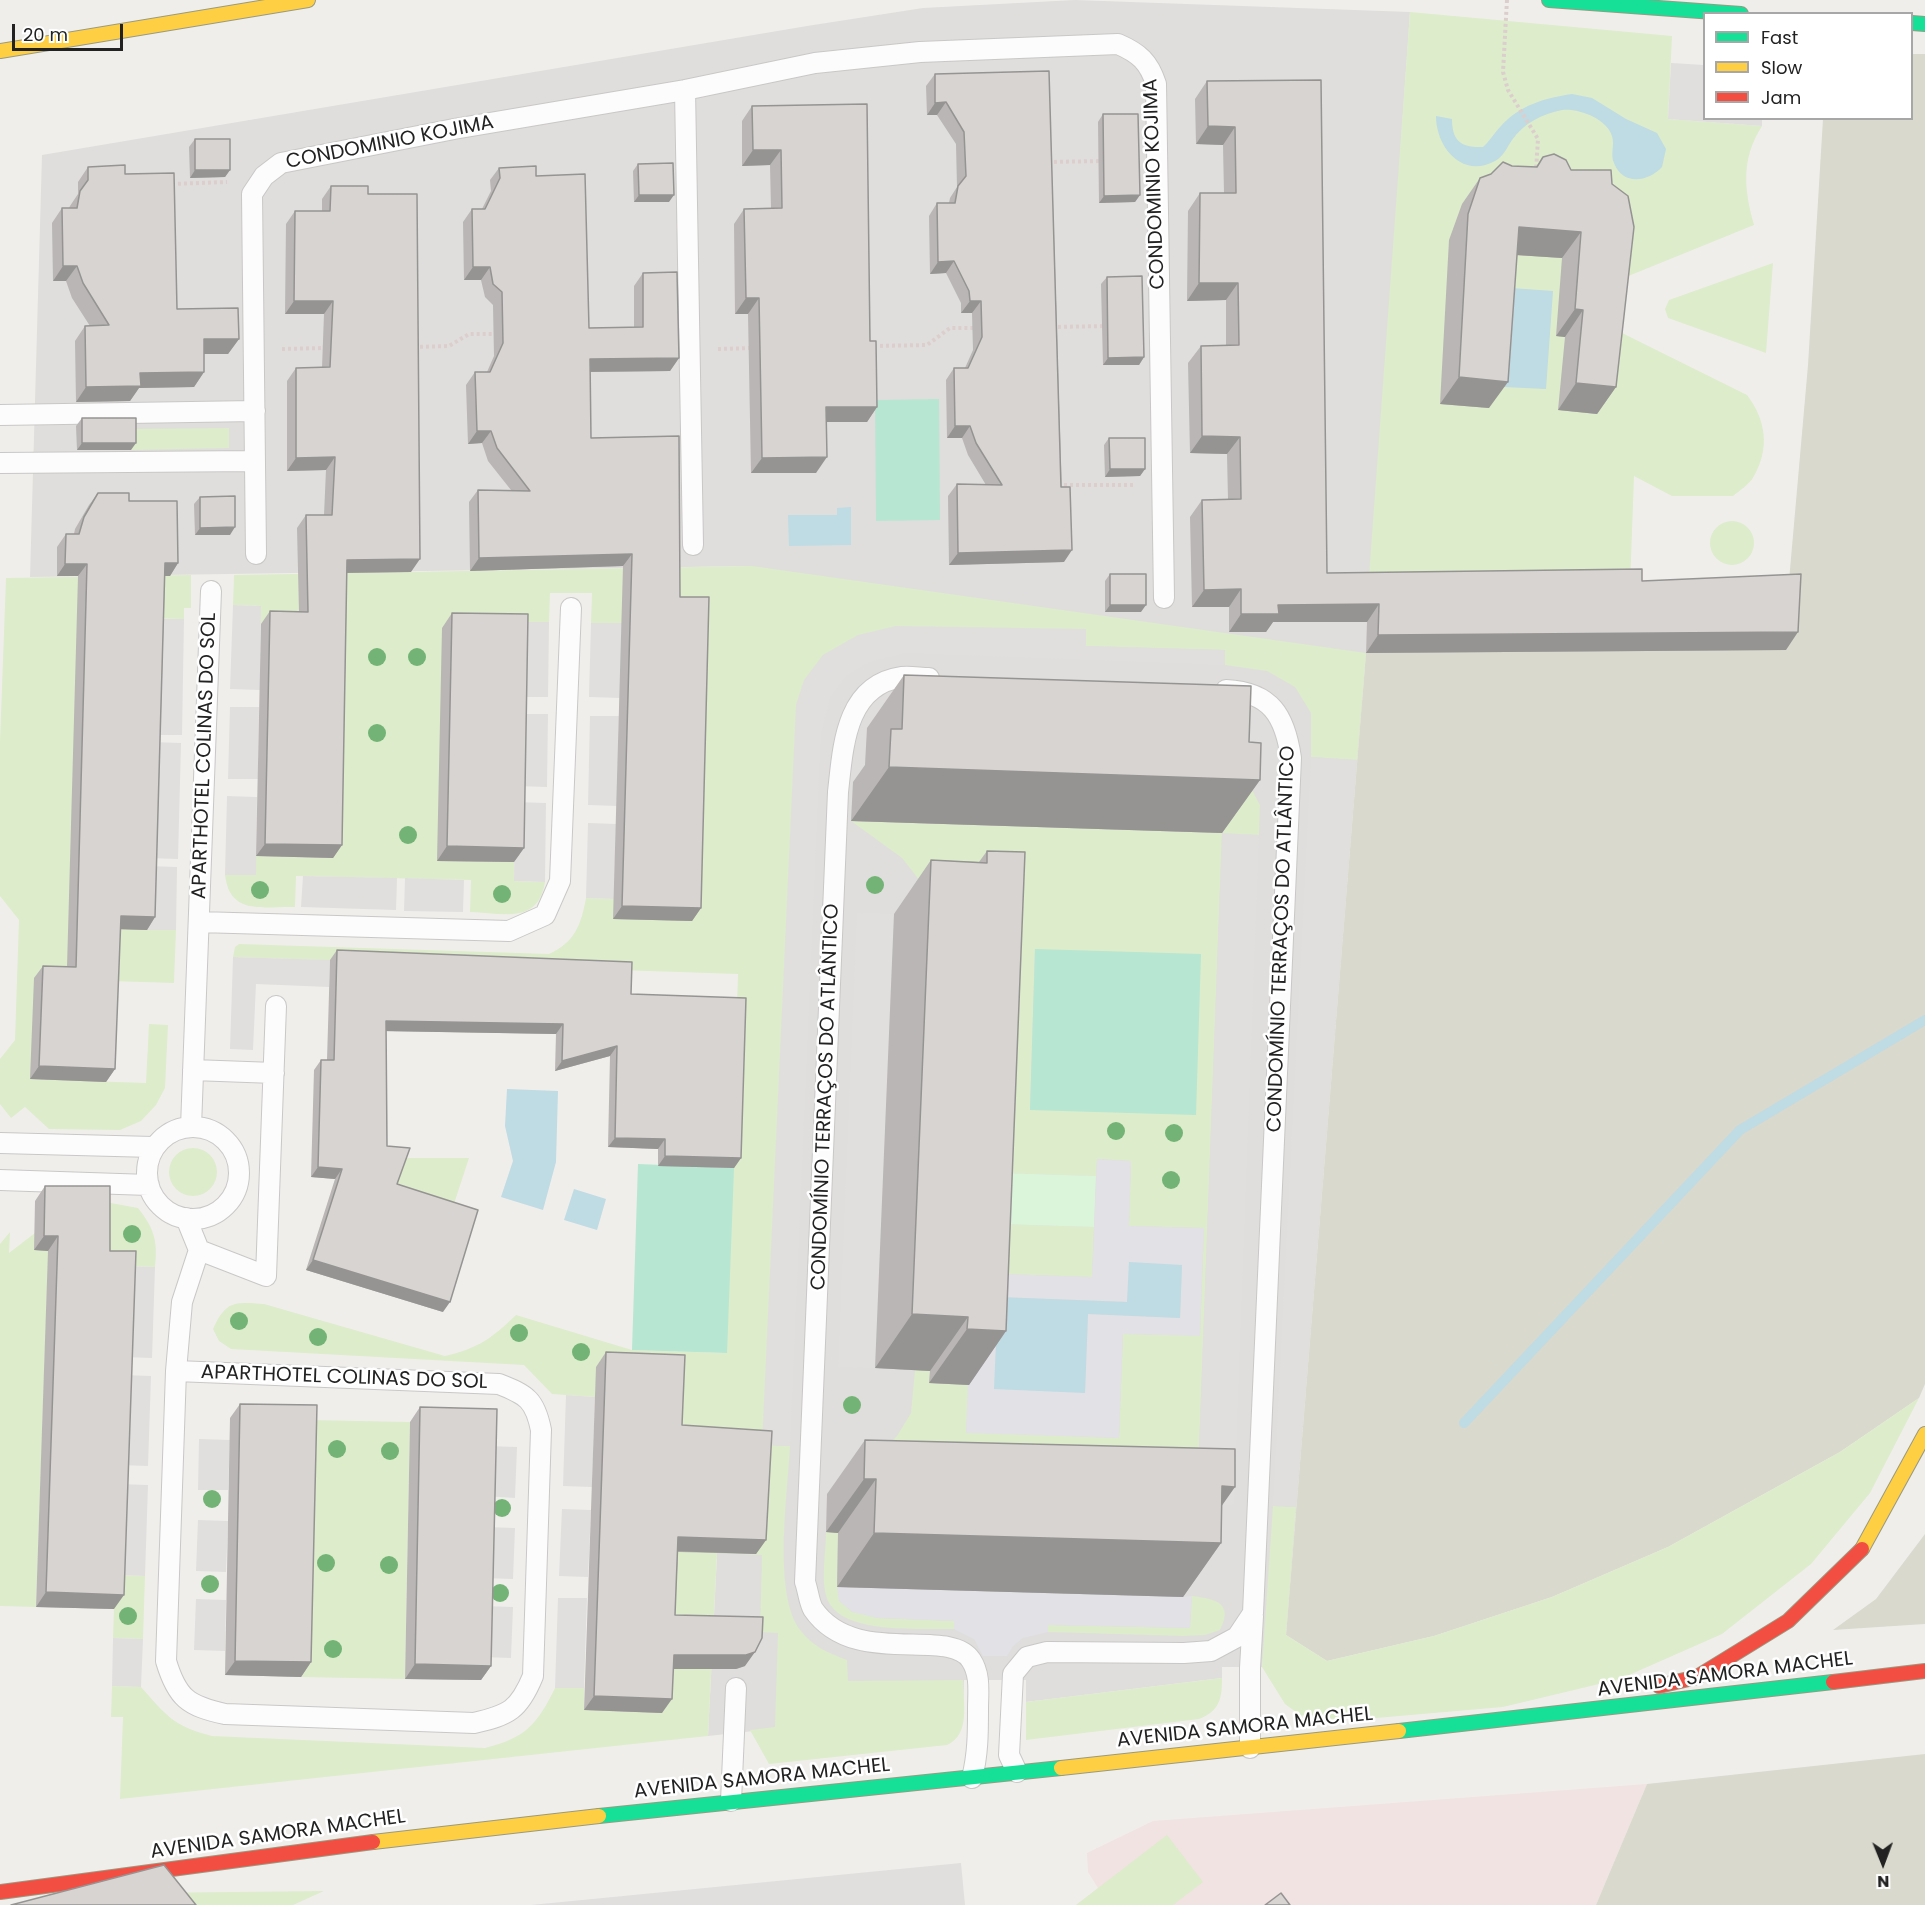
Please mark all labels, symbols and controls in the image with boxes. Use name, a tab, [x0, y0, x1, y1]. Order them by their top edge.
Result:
scale bar	[15, 12, 126, 50]
legend	[1703, 12, 1913, 120]
text: 20 m	[23, 22, 68, 47]
text: Fast	[1761, 25, 1798, 50]
text: Slow	[1761, 55, 1802, 80]
street label: CONDOMINIO KOJIMA	[1139, 78, 1171, 290]
text: Jam	[1761, 85, 1801, 110]
street label: CONDOMINIO KOJIMA	[284, 111, 496, 175]
street label: APARTHOTEL COLINAS DO SOL	[188, 612, 222, 900]
street label: CONDOMÍNIO TERRAÇOS DO ATLÂNTICO	[1263, 745, 1301, 1133]
street label: CONDOMÍNIO TERRAÇOS DO ATLÂNTICO	[807, 903, 845, 1291]
street label: APARTHOTEL COLINAS DO SOL	[200, 1361, 488, 1395]
street label: AVENIDA SAMORA MACHEL	[1596, 1647, 1854, 1703]
street label: AVENIDA SAMORA MACHEL	[1116, 1703, 1374, 1753]
street label: AVENIDA SAMORA MACHEL	[633, 1754, 891, 1804]
street label: AVENIDA SAMORA MACHEL	[149, 1805, 407, 1865]
north arrow	[1853, 1833, 1913, 1893]
text: N	[1877, 1870, 1890, 1893]

